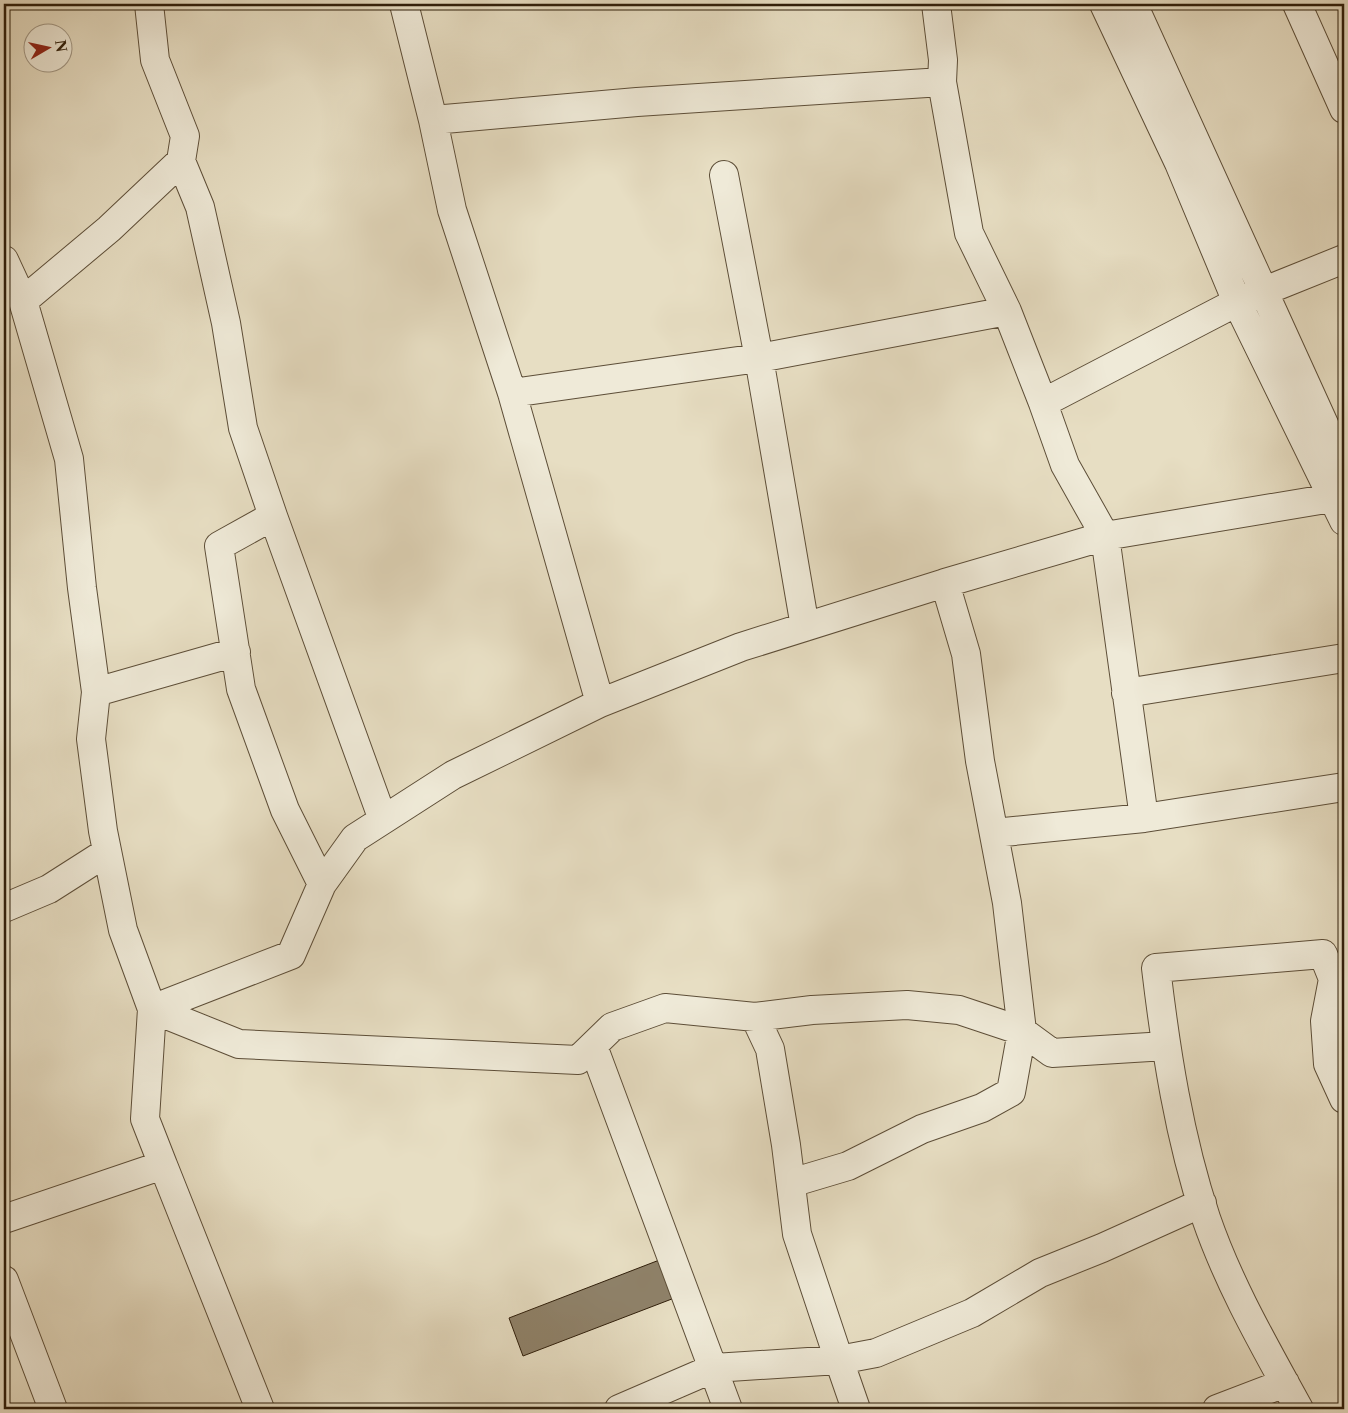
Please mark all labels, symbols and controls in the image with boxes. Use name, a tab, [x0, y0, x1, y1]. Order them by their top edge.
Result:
north arrow	[22, 22, 72, 72]
text: N	[51, 39, 71, 53]

